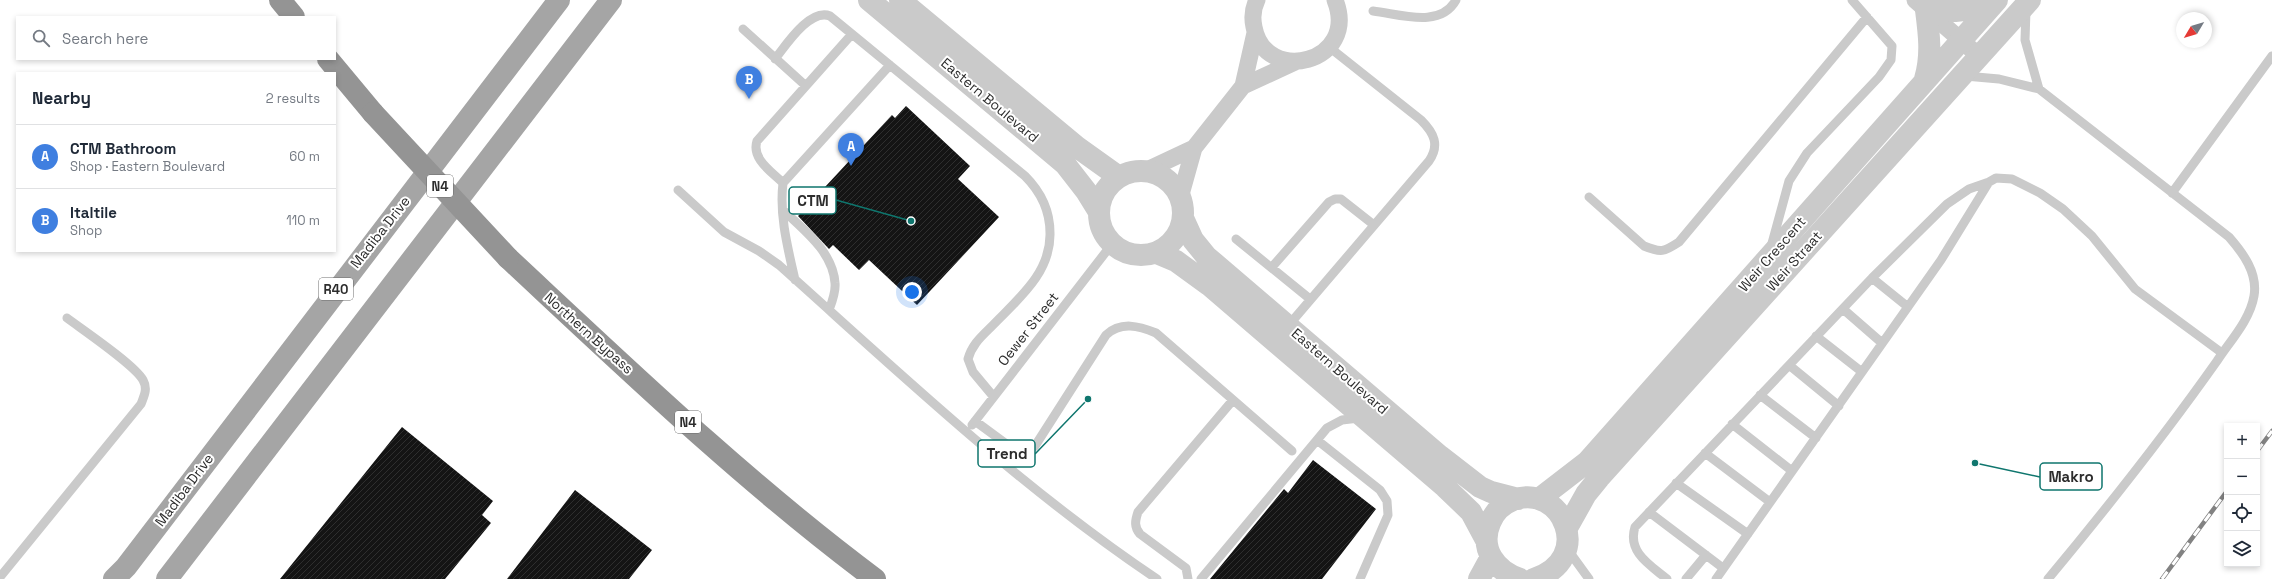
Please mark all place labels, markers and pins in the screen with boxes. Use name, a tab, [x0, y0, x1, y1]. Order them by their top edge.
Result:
pin: B	[736, 66, 762, 99]
pin: A	[838, 133, 864, 166]
callout: CTM	[789, 187, 836, 214]
callout: Trend	[978, 440, 1035, 467]
callout: Makro	[2040, 463, 2102, 490]

